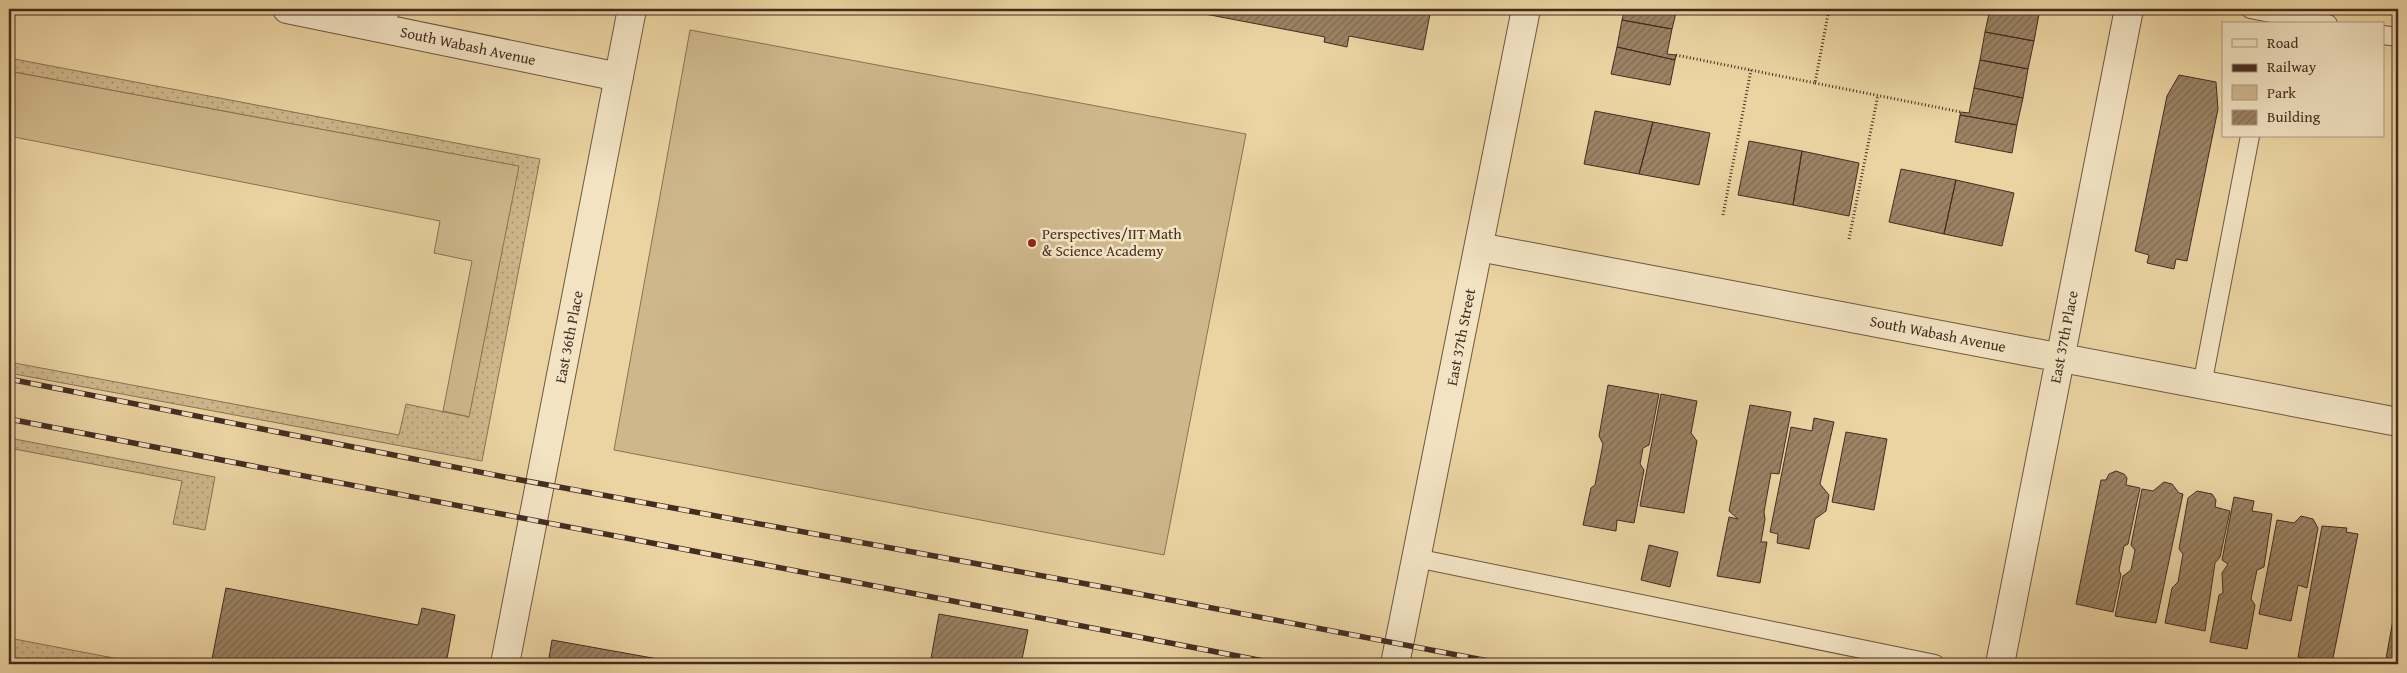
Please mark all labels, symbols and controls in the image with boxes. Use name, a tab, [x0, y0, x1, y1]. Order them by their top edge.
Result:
street label: South Wabash Avenue	[398, 21, 538, 70]
legend	[2222, 22, 2384, 138]
text: Road	[2267, 32, 2298, 53]
text: Railway	[2267, 56, 2317, 77]
text: Park	[2267, 82, 2296, 103]
text: Building	[2267, 106, 2321, 127]
place label: Perspectives/IIT Math & Science Academy	[1042, 223, 1182, 261]
marker: Perspectives/IIT Math & Science Academy	[1026, 237, 1038, 249]
street label: East 37th Street	[1441, 286, 1480, 387]
street label: East 36th Place	[549, 289, 588, 385]
street label: East 37th Place	[2044, 289, 2083, 385]
street label: South Wabash Avenue	[1868, 310, 2008, 357]

